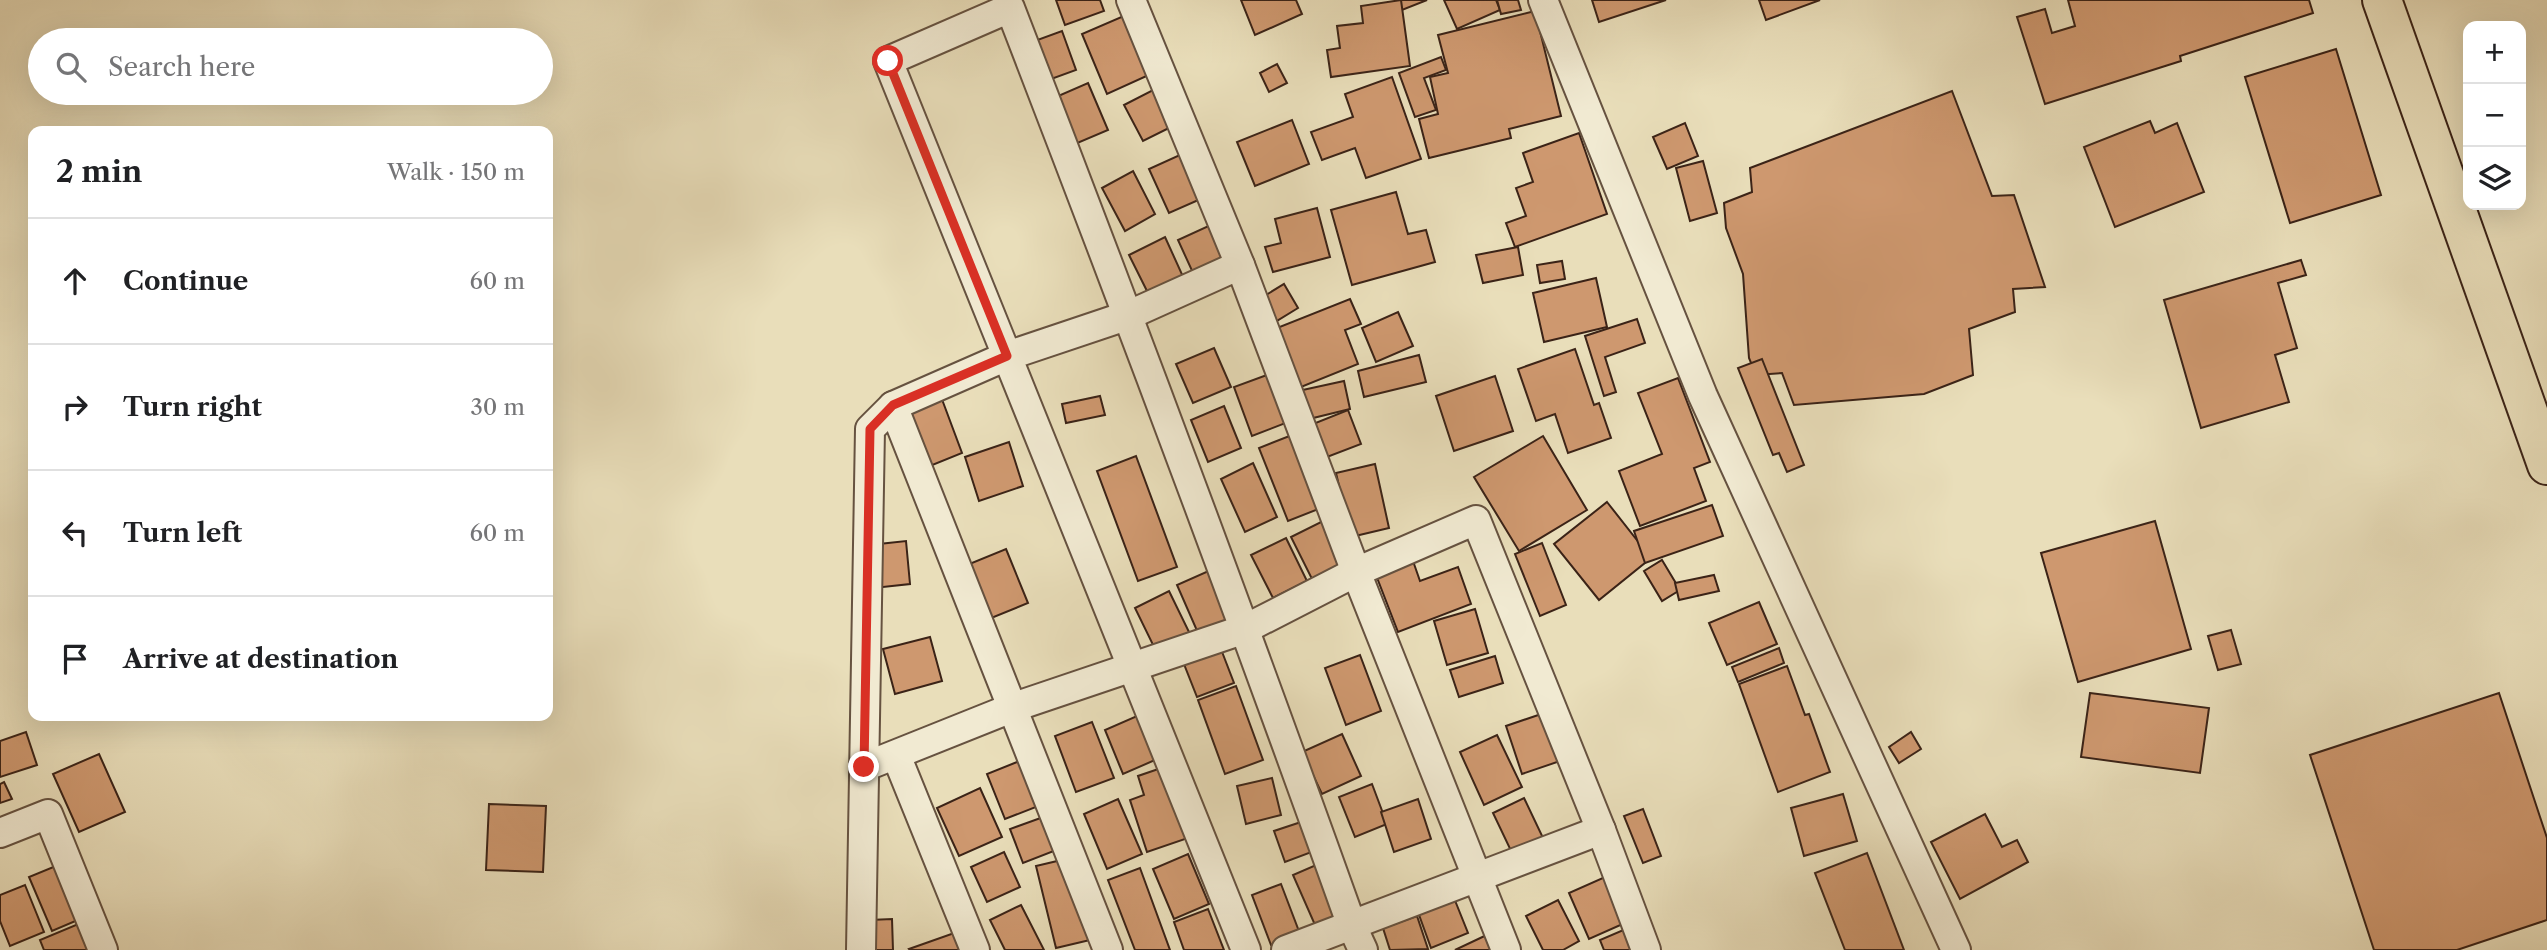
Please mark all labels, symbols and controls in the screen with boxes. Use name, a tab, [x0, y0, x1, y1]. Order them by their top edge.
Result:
map controls	[2463, 21, 2526, 210]
button: +	[2463, 21, 2526, 84]
search box	[28, 28, 553, 105]
route start	[872, 45, 903, 76]
icon: search	[52, 48, 90, 86]
text: Search here	[108, 51, 255, 83]
button: −	[2463, 84, 2526, 147]
button: layers	[2463, 147, 2526, 210]
text: 2 min	[56, 153, 142, 190]
text: Walk · 150 m	[387, 158, 525, 186]
icon: ahead	[56, 262, 94, 300]
text: Continue	[123, 265, 248, 297]
text: 60 m	[469, 267, 525, 295]
icon: right	[56, 388, 94, 426]
text: Turn right	[123, 391, 262, 423]
text: 30 m	[470, 393, 525, 421]
icon: left	[56, 514, 94, 552]
text: Turn left	[123, 517, 242, 549]
text: 60 m	[469, 519, 525, 547]
icon: arrive	[56, 640, 94, 678]
text: Arrive at destination	[123, 643, 398, 675]
route end	[848, 751, 879, 782]

